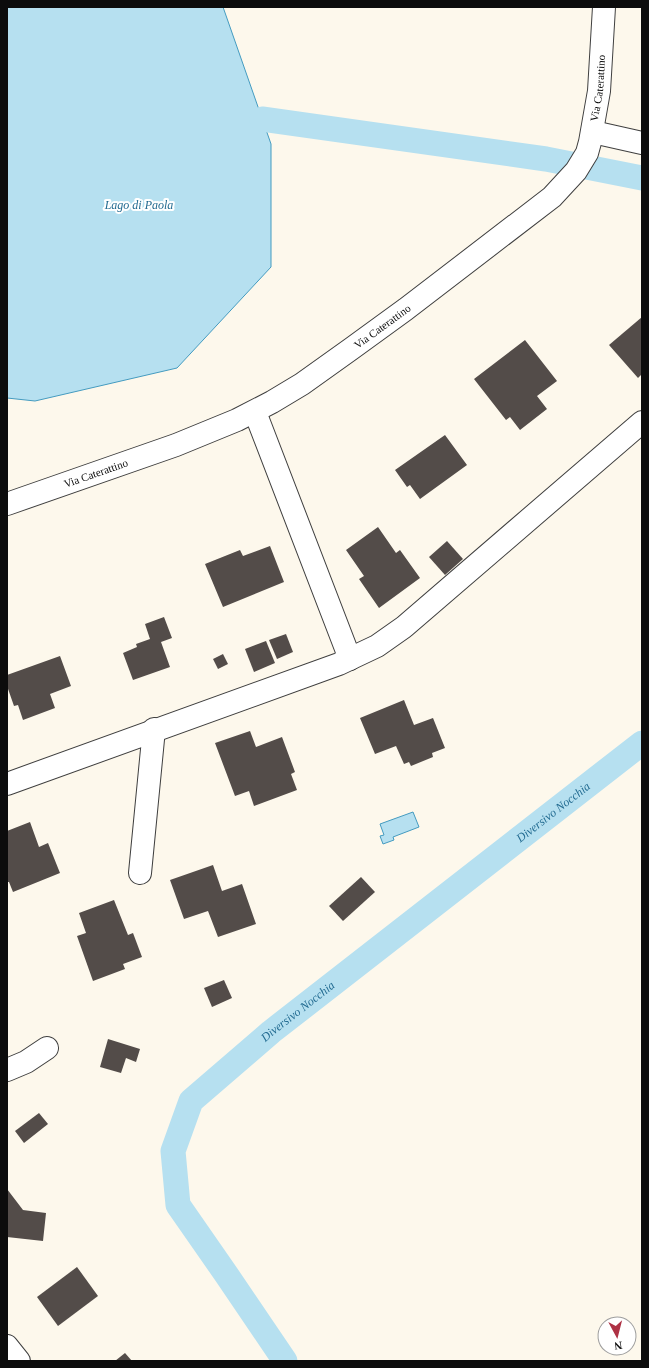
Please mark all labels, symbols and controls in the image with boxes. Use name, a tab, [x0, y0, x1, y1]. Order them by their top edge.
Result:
street label: Via Caterattino	[588, 54, 607, 122]
water label: Lago di Paola	[104, 198, 173, 212]
street label: Via Caterattino	[352, 302, 413, 351]
street label: Via Caterattino	[62, 456, 130, 490]
water label: Diversivo Nocchia	[513, 779, 593, 846]
water label: Diversivo Nocchia	[257, 978, 337, 1045]
north arrow	[597, 1316, 637, 1356]
text: N	[613, 1339, 623, 1352]

